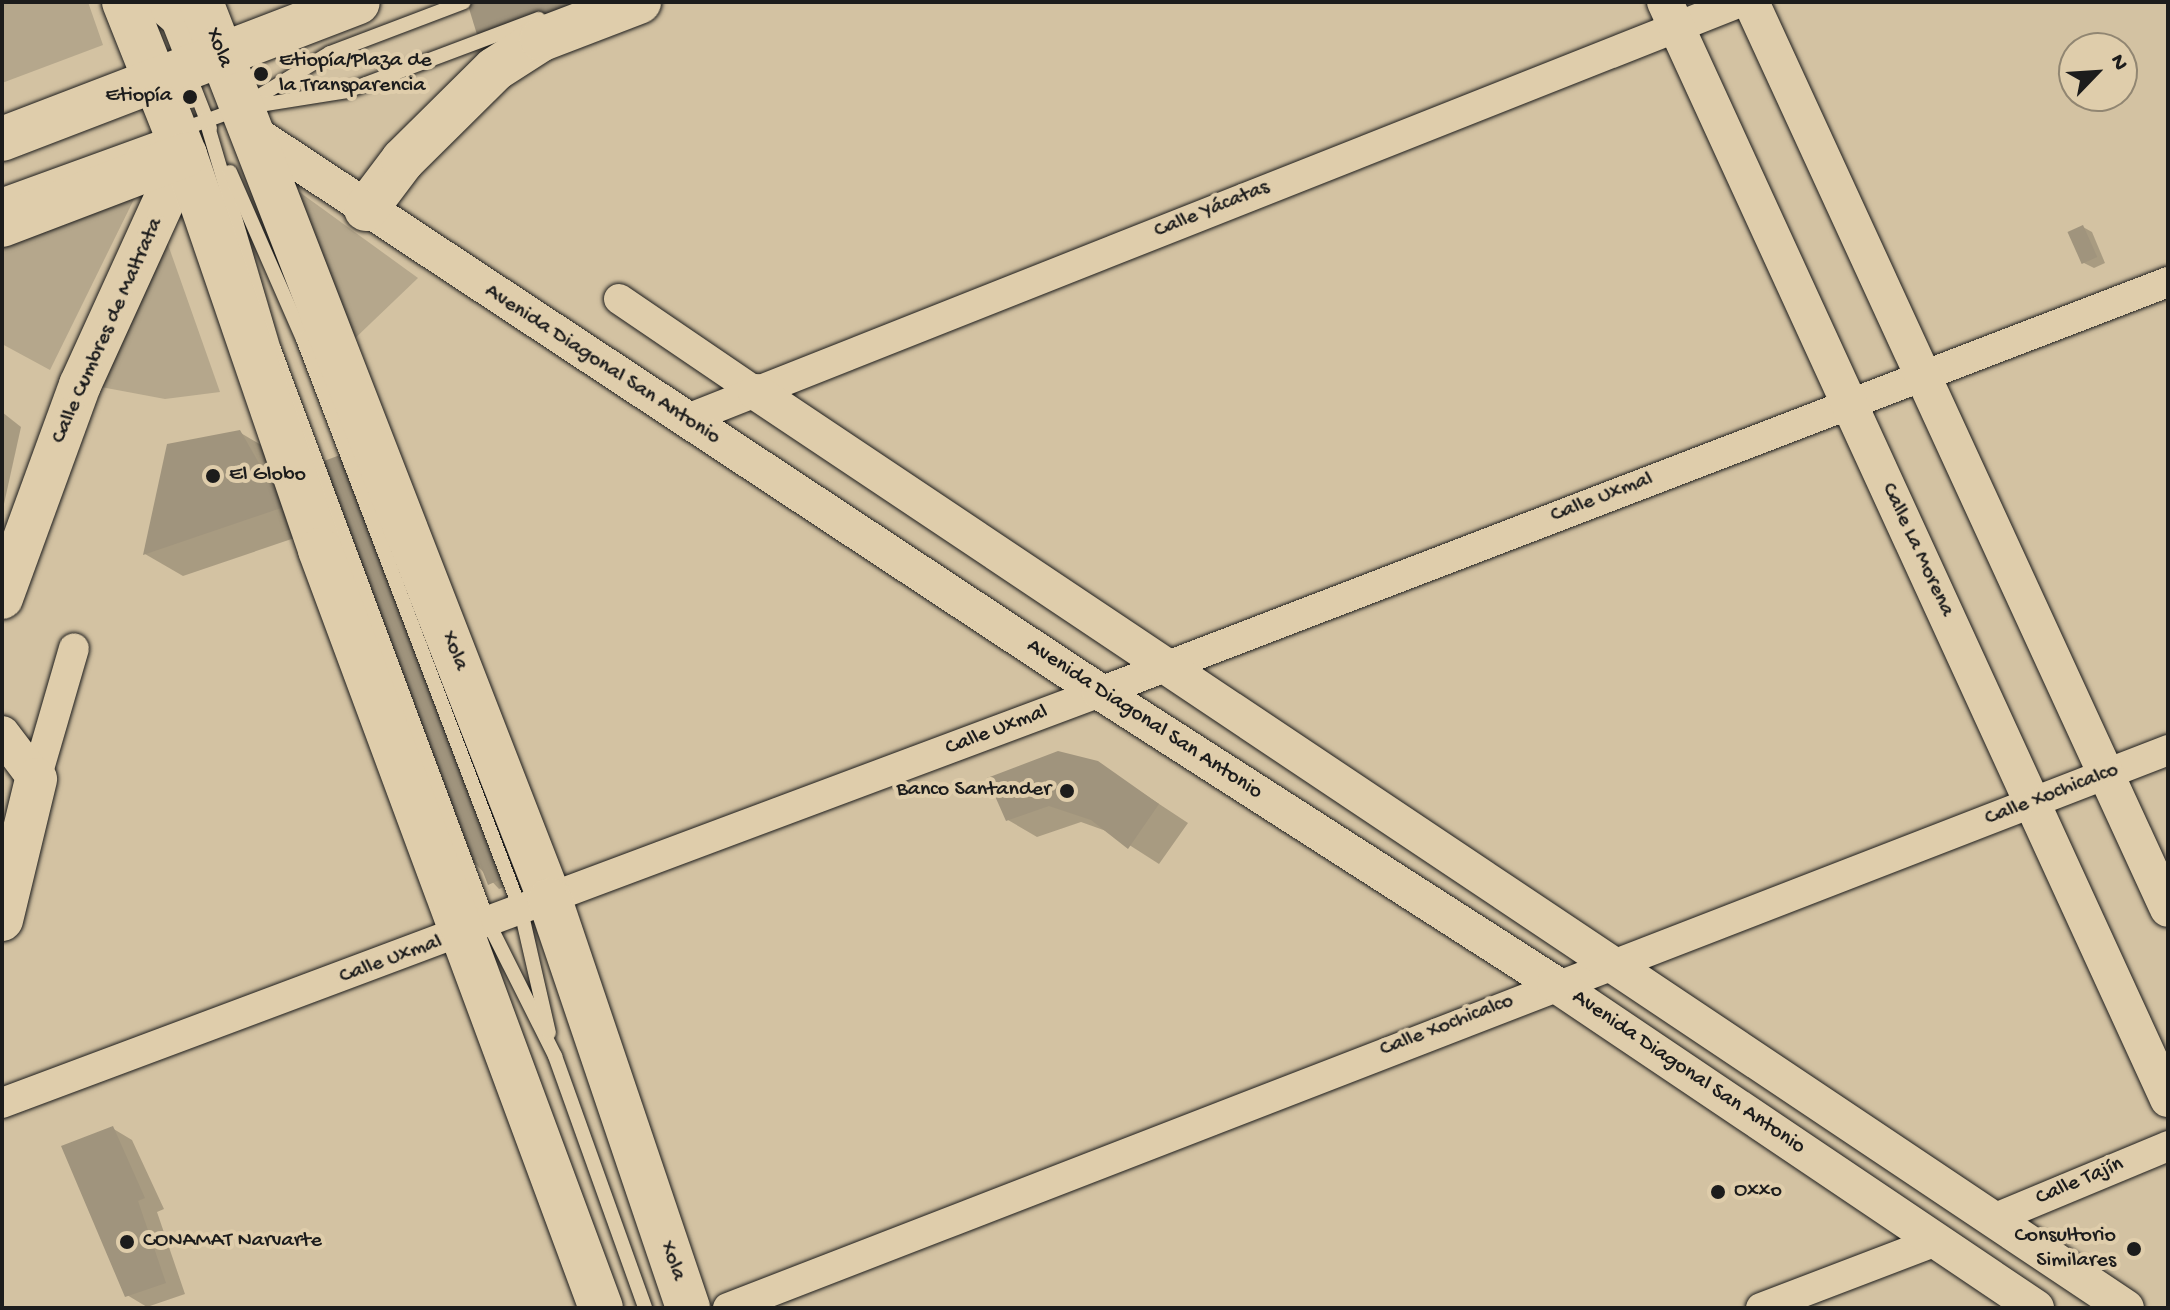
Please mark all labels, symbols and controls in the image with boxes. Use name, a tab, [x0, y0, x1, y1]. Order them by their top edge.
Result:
street label: Xola	[198, 25, 238, 71]
north arrow	[2058, 32, 2138, 112]
place label: Etiopía/Plaza de la Transparencia	[279, 48, 432, 100]
text: N	[2103, 51, 2133, 75]
marker: Etiopía/Plaza de la Transparencia	[250, 63, 272, 85]
place label: Etiopía	[105, 84, 172, 110]
marker: Etiopía	[179, 86, 201, 108]
street label: Calle Yácatas	[1151, 175, 1273, 245]
street label: Calle Cumbres de Maltrata	[46, 214, 170, 448]
street label: Avenida Diagonal San Antonio	[479, 279, 725, 451]
place label: El Globo	[229, 463, 306, 489]
street label: Calle Uxmal	[1547, 466, 1657, 530]
marker: El Globo	[204, 467, 222, 485]
street label: Calle La Morena	[1875, 479, 1959, 621]
street label: Xola	[434, 628, 474, 674]
street label: Avenida Diagonal San Antonio	[1021, 634, 1267, 806]
street label: Calle Uxmal	[942, 699, 1052, 763]
street label: Calle Xochicalco	[1981, 757, 2123, 833]
place label: Banco Santander	[896, 778, 1051, 804]
marker: Banco Santander	[1058, 782, 1076, 800]
street label: Calle Uxmal	[336, 929, 446, 991]
street label: Avenida Diagonal San Antonio	[1566, 985, 1810, 1161]
street label: Calle Xochicalco	[1376, 988, 1518, 1064]
street label: Calle Tajín	[2032, 1152, 2128, 1212]
place label: Oxxo	[1734, 1179, 1782, 1205]
marker: Oxxo	[1709, 1183, 1727, 1201]
place label: Consultorio Similares	[2015, 1223, 2116, 1274]
place label: CONAMAT Narvarte	[143, 1229, 322, 1255]
marker: CONAMAT Narvarte	[118, 1233, 136, 1251]
street label: Xola	[653, 1238, 691, 1284]
marker: Consultorio Similares	[2123, 1238, 2145, 1260]

